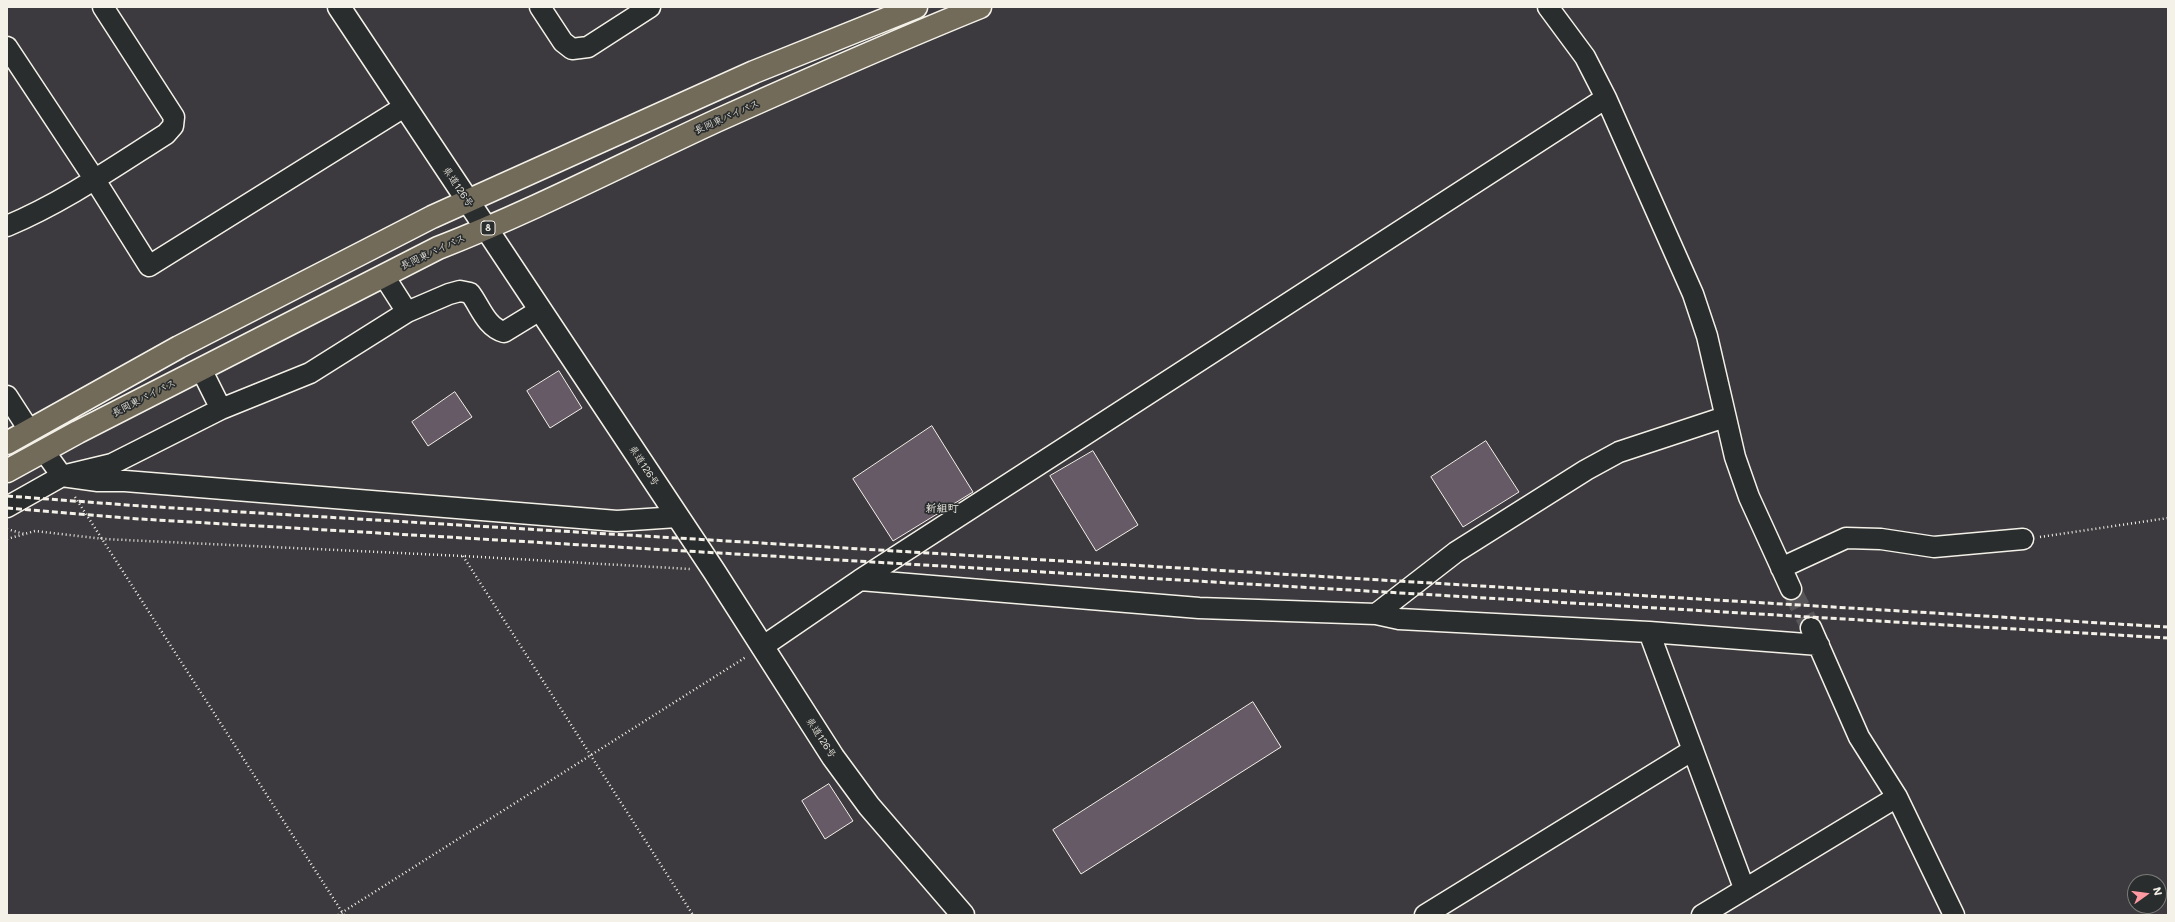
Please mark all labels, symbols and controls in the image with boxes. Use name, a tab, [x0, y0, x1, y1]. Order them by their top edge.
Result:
street label: 長岡東バイパス	[693, 97, 761, 137]
street label: 県道126号	[440, 165, 476, 209]
road number: 8	[481, 221, 495, 235]
street label: 長岡東バイパス	[399, 232, 467, 272]
street label: 長岡東バイパス	[110, 377, 178, 419]
street label: 県道126号	[626, 443, 662, 489]
district label: 新組町	[926, 502, 958, 516]
street label: 県道126号	[803, 715, 839, 761]
north arrow	[2127, 874, 2167, 914]
text: N	[2150, 885, 2166, 897]

